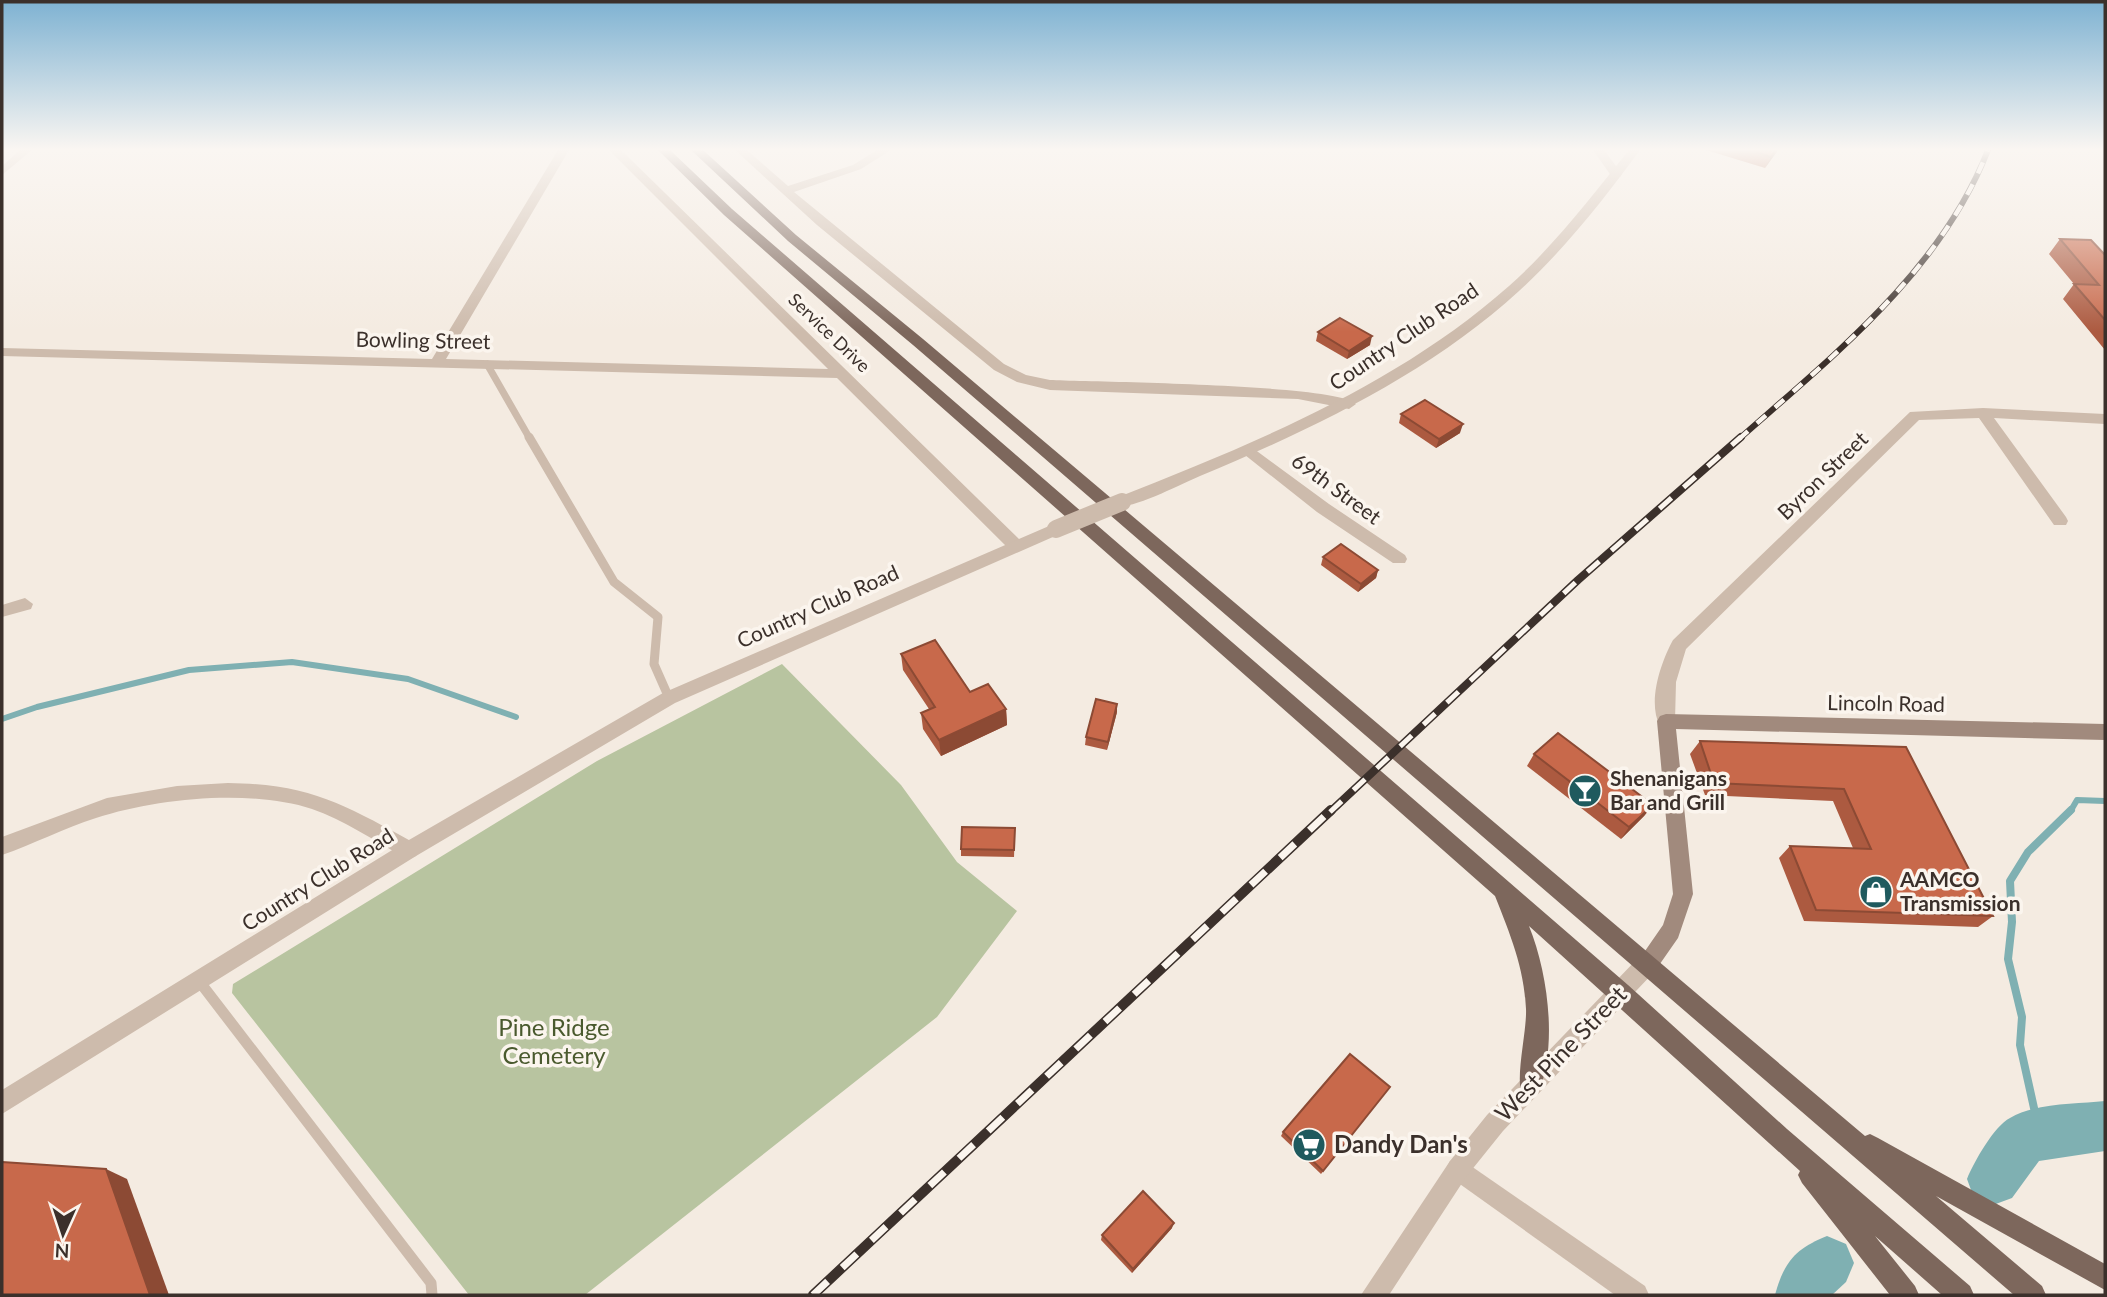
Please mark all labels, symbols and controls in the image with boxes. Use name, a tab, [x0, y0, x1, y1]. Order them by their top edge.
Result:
street label: Country Club Road	[1324, 277, 1482, 395]
street label: Service Drive	[784, 288, 875, 377]
street label: Bowling Street	[355, 326, 491, 353]
street label: Byron Street	[1772, 425, 1873, 524]
street label: 69th Street	[1287, 447, 1387, 529]
street label: Country Club Road	[733, 559, 902, 652]
street label: Lincoln Road	[1827, 689, 1945, 716]
place label: Shenanigans Bar and Grill	[1610, 765, 1727, 814]
bar icon: Shenanigans Bar and Grill	[1566, 772, 1604, 810]
street label: Country Club Road	[237, 822, 398, 936]
place label: AAMCO Transmission	[1899, 866, 2021, 915]
shop icon: AAMCO Transmission	[1857, 873, 1895, 911]
street label: West Pine Street	[1488, 979, 1632, 1127]
park label: Pine Ridge Cemetery	[498, 1012, 610, 1069]
supermarket icon: Dandy Dan's	[1290, 1126, 1328, 1164]
place label: Dandy Dan's	[1334, 1129, 1468, 1158]
north arrow	[28, 1199, 98, 1269]
text: N	[54, 1240, 70, 1263]

